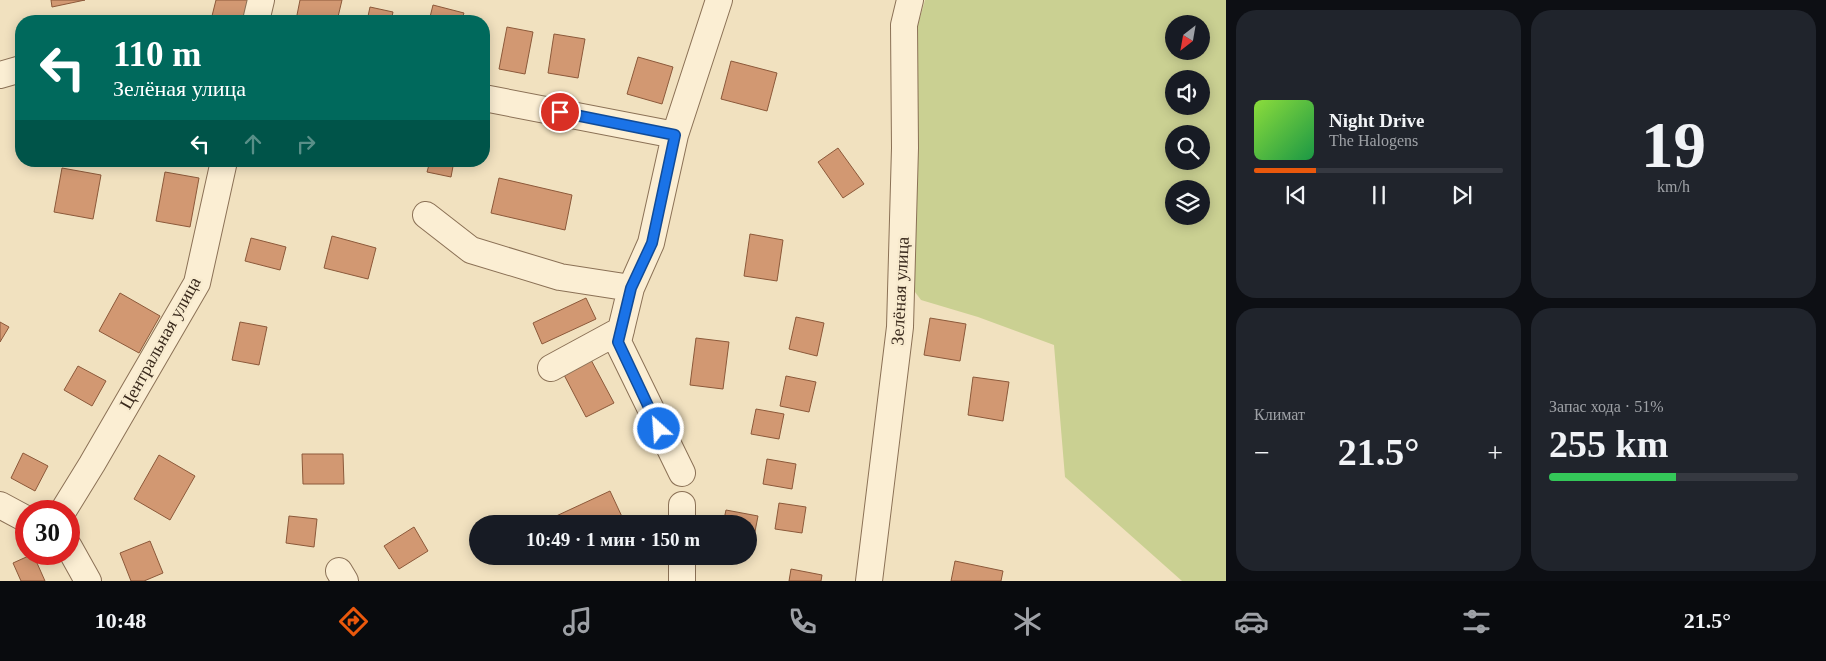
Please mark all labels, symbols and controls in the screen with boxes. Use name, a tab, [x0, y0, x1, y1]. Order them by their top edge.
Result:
north arrow	[1165, 15, 1210, 60]
map controls	[1165, 15, 1210, 225]
icon: left	[30, 35, 95, 100]
text: 110 m	[113, 35, 201, 74]
button: sound	[1165, 70, 1210, 115]
text: Зелёная улица	[113, 76, 246, 101]
pin	[539, 91, 581, 133]
icon: arrive	[546, 98, 574, 126]
text: 19	[1641, 109, 1706, 181]
text: Night Drive	[1329, 110, 1425, 131]
button: search	[1165, 125, 1210, 170]
icon: left	[186, 130, 214, 158]
icon: ahead	[239, 130, 267, 158]
icon: right	[292, 130, 320, 158]
text: The Halogens	[1329, 132, 1418, 149]
text: km/h	[1657, 178, 1690, 195]
button: layers	[1165, 180, 1210, 225]
icon: previous	[1282, 181, 1310, 209]
icon: pause	[1365, 181, 1393, 209]
icon: next	[1448, 181, 1476, 209]
street label: Зелёная улица	[887, 236, 913, 346]
street label: Центральная улица	[115, 273, 205, 413]
text: Запас хода · 51%	[1549, 398, 1664, 415]
position arrow	[632, 402, 684, 454]
text: Климат	[1254, 406, 1305, 423]
text: 255 km	[1549, 423, 1668, 465]
text: 21.5°	[1338, 431, 1419, 473]
text: −	[1254, 437, 1270, 468]
text: +	[1487, 437, 1503, 468]
speed limit sign: 30	[15, 500, 80, 565]
text: 10:49 · 1 мин · 150 m	[526, 529, 700, 550]
icon: directions	[336, 604, 371, 639]
icon: music	[560, 604, 595, 639]
icon: phone	[785, 604, 820, 639]
icon: climate	[1010, 604, 1045, 639]
icon: car	[1234, 604, 1269, 639]
icon: filters	[1459, 604, 1494, 639]
text: 10:48	[95, 608, 146, 633]
text: 21.5°	[1684, 608, 1731, 633]

